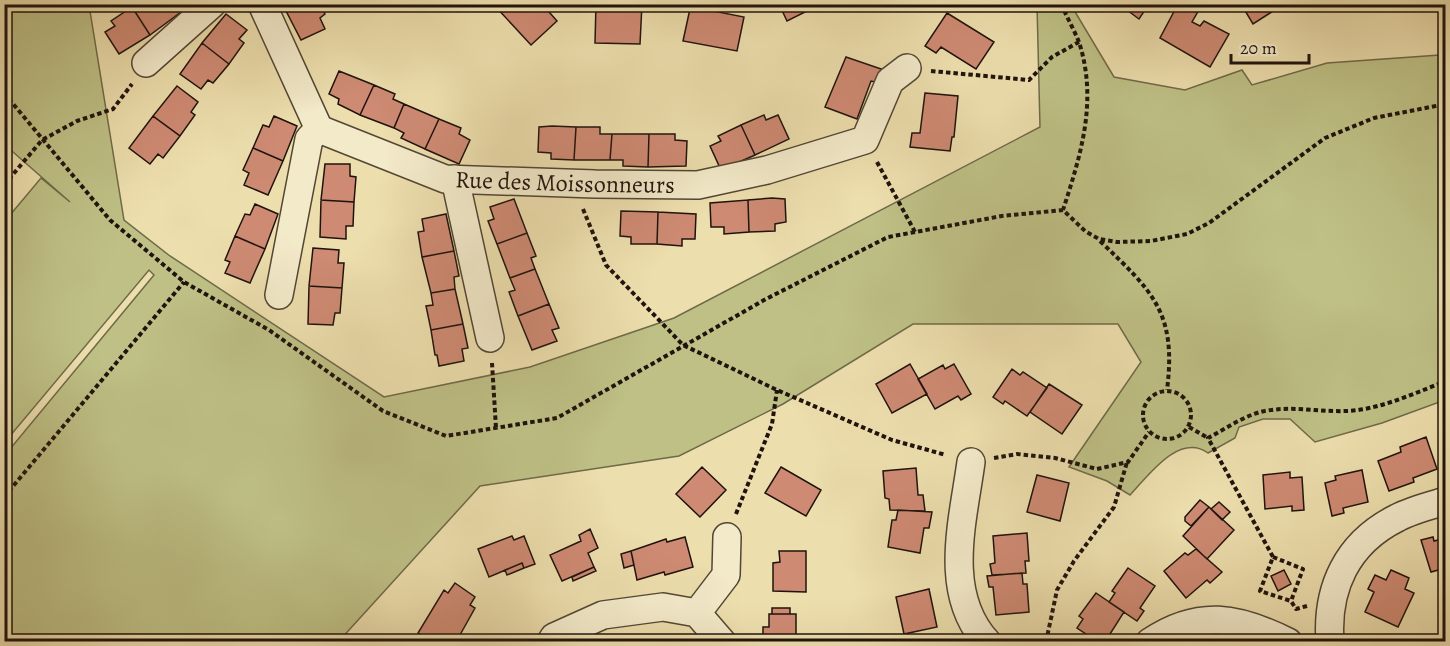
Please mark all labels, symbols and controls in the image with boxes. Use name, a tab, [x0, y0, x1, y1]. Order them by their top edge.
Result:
scale bar	[1231, 27, 1309, 65]
text: 20 m	[1240, 36, 1277, 60]
street label: Rue des Moissonneurs	[455, 163, 675, 201]

